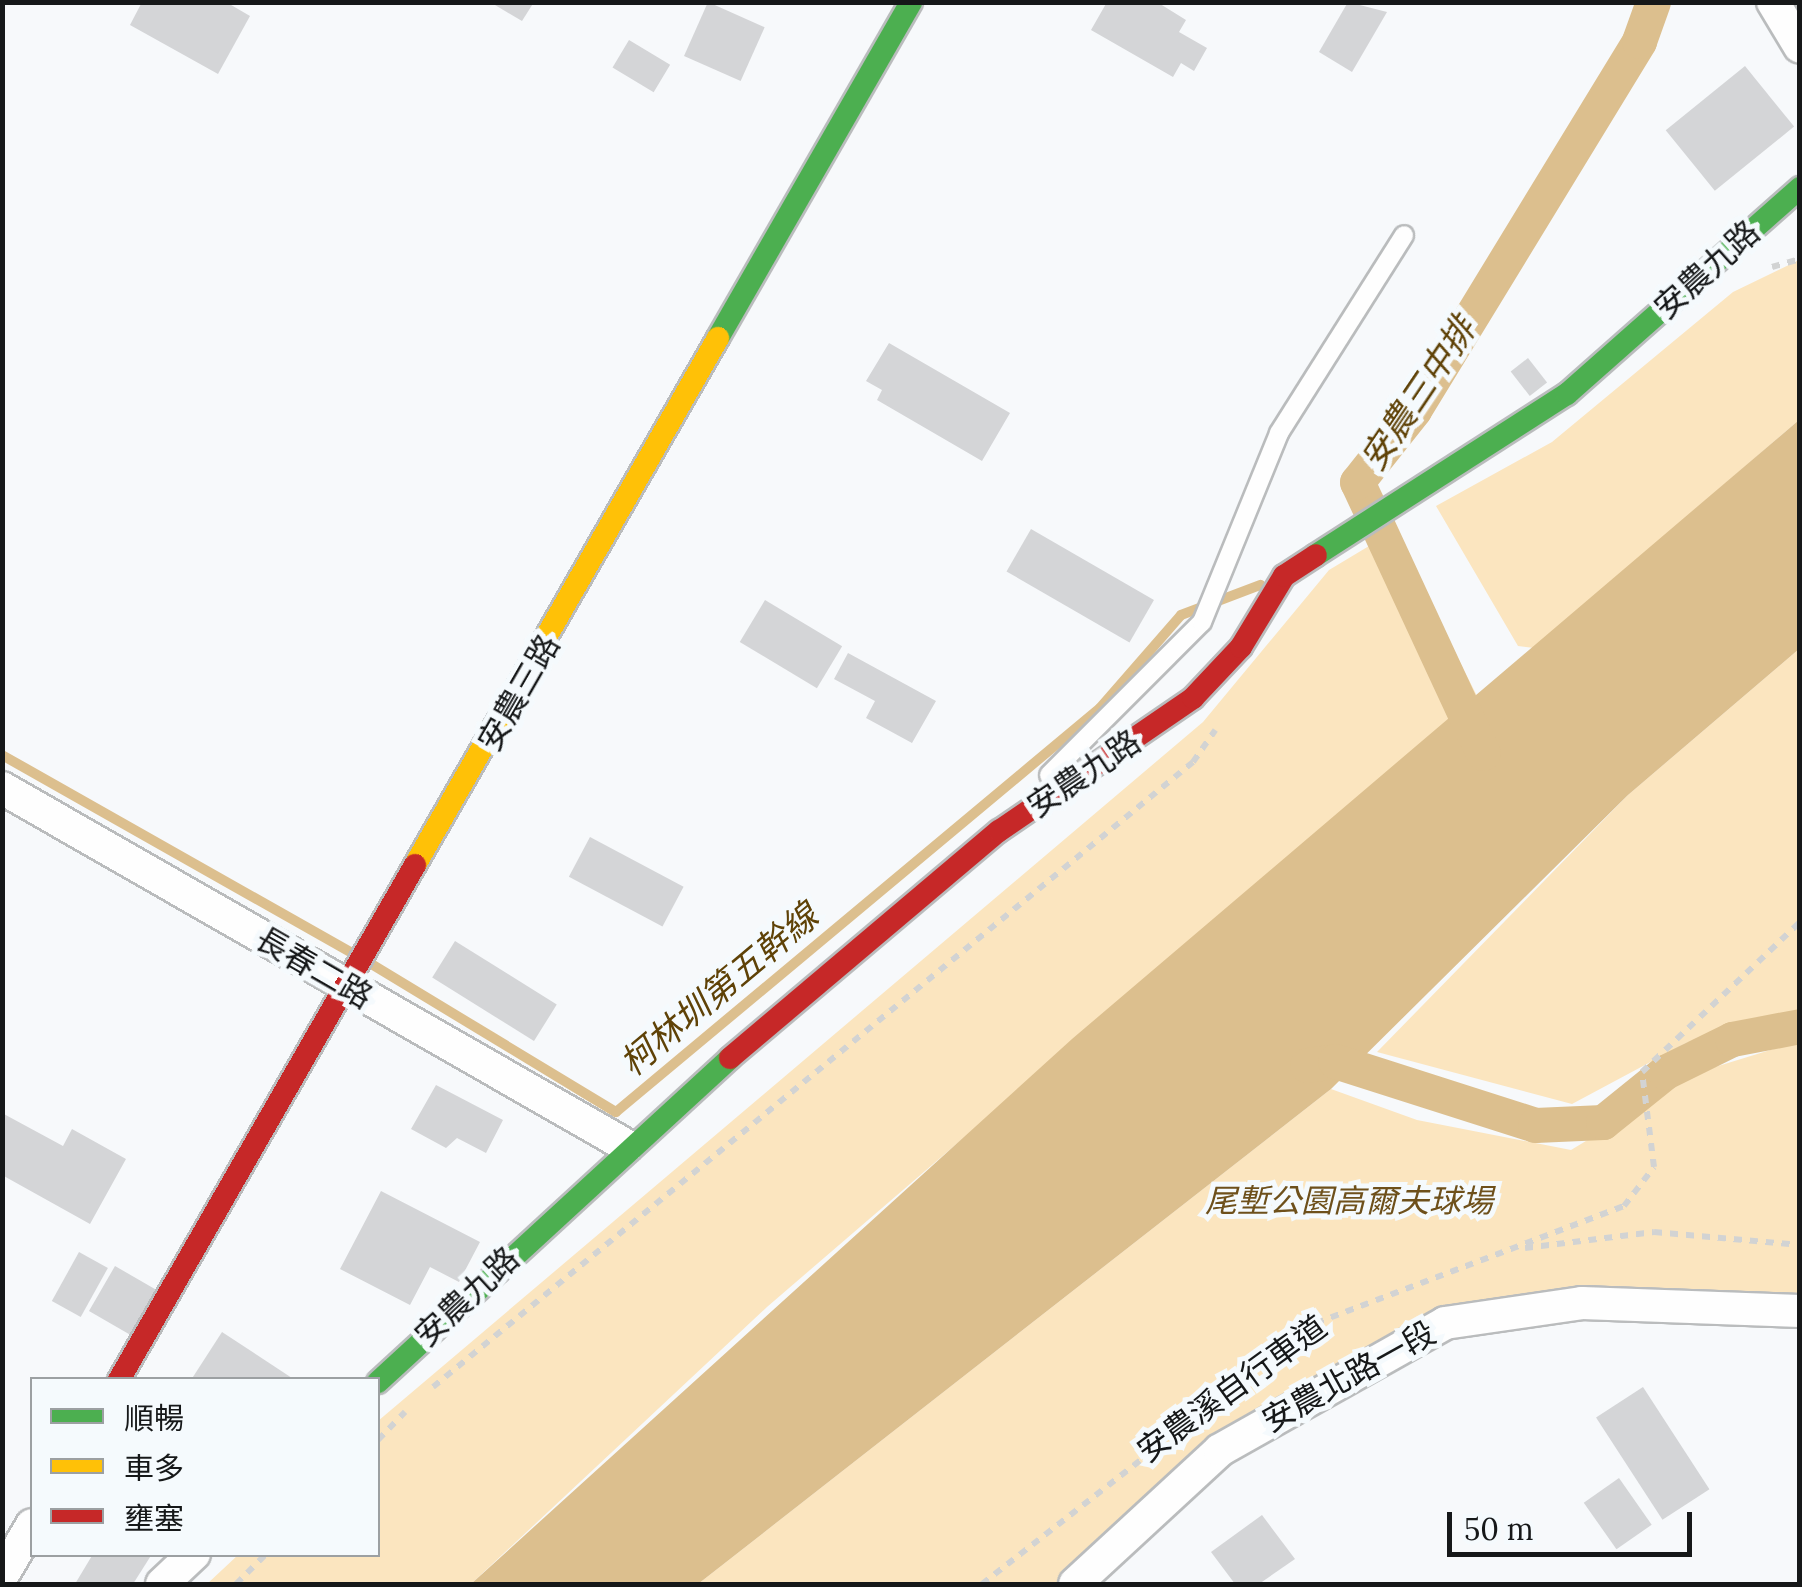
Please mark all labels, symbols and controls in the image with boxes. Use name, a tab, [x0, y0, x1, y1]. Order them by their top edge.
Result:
street label: 安農九路	[1647, 213, 1767, 327]
water label: 安農三中排	[1352, 310, 1484, 478]
street label: 安農三路	[470, 628, 568, 758]
street label: 安農九路	[1020, 722, 1148, 826]
water label: 柯林圳第五幹線	[612, 895, 826, 1085]
street label: 長春二路	[249, 919, 379, 1017]
park label: 尾塹公園高爾夫球場	[1205, 1182, 1493, 1220]
street label: 安農九路	[407, 1239, 527, 1355]
street label: 安農溪自行車道	[1130, 1308, 1334, 1470]
street label: 安農北路一段	[1256, 1314, 1442, 1440]
legend	[30, 1377, 380, 1557]
text: 順暢	[124, 1399, 184, 1437]
text: 車多	[124, 1449, 184, 1487]
scale bar	[1452, 1492, 1697, 1554]
text: 壅塞	[124, 1499, 184, 1537]
text: 50 m	[1464, 1510, 1534, 1548]

